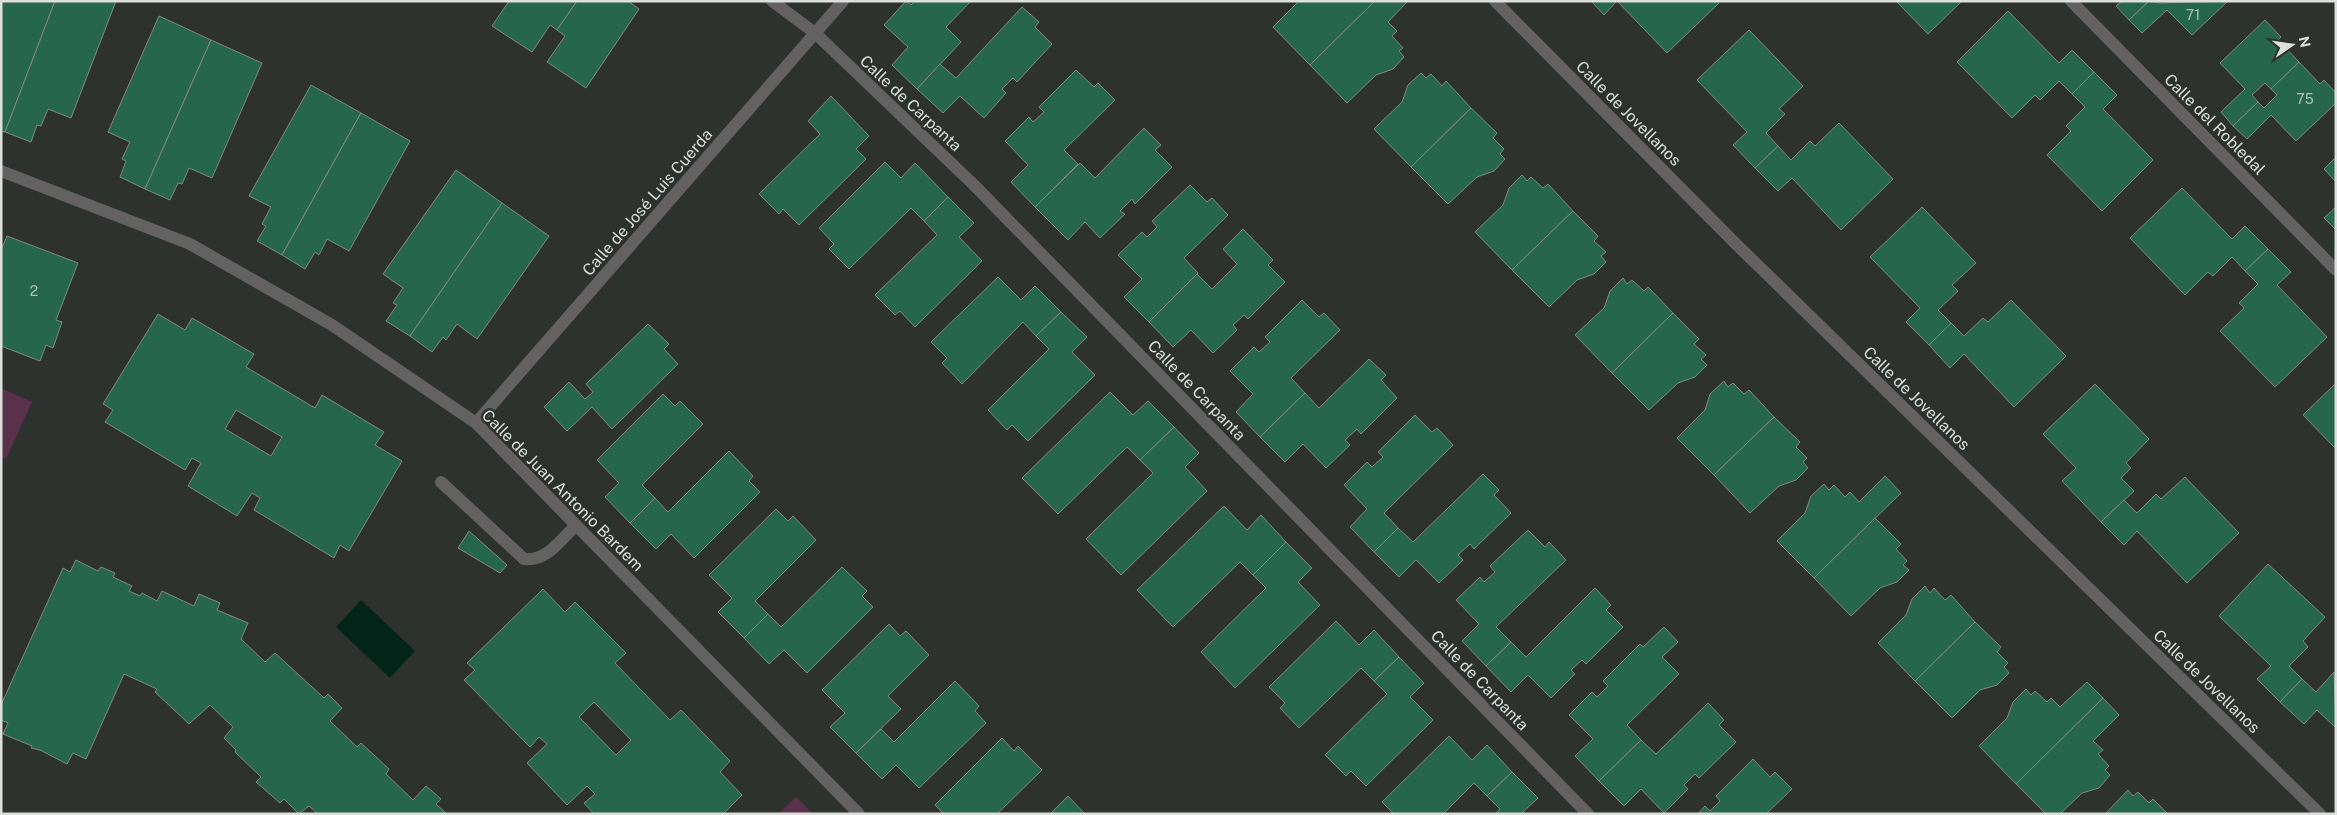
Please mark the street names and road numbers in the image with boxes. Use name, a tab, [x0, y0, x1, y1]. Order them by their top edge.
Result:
street label: Calle de Carpanta	[856, 51, 965, 155]
street label: Calle de Jovellanos	[1572, 57, 1685, 170]
street label: Calle del Robledal	[2160, 70, 2269, 179]
street label: Calle de José Luis Cuerda	[578, 125, 716, 280]
street label: Calle de Carpanta	[1144, 336, 1249, 444]
street label: Calle de Jovellanos	[1860, 343, 1974, 454]
street label: Calle de Juan Antonio Bardem	[478, 406, 647, 575]
street label: Calle de Carpanta	[1427, 626, 1532, 734]
street label: Calle de Jovellanos	[2150, 626, 2264, 737]

